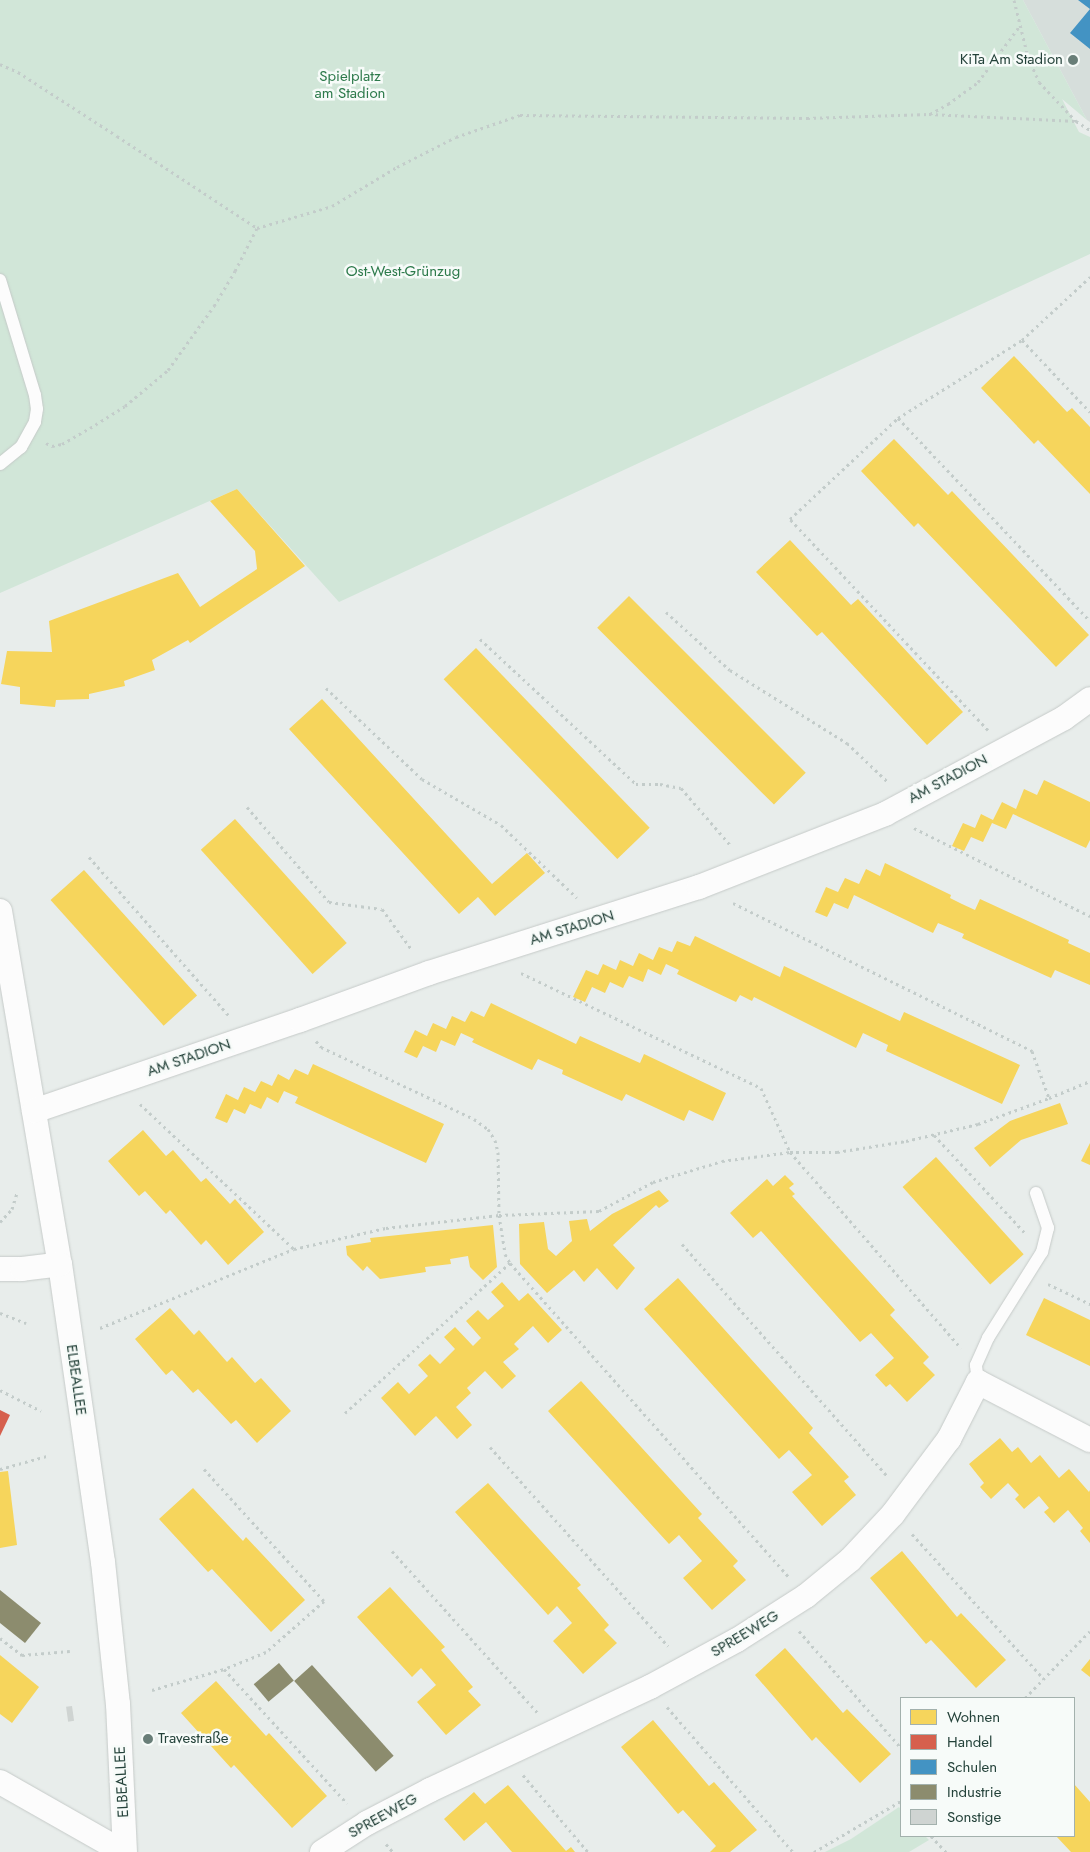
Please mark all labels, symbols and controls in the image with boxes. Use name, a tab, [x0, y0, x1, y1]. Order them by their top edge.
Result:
place label: KiTa Am Stadion	[960, 51, 1063, 69]
marker: KiTa Am Stadion	[1067, 54, 1079, 66]
park label: Spielplatz am Stadion	[315, 67, 385, 102]
park label: Ost-West-Grünzug	[346, 263, 460, 281]
street label: AM STADION	[905, 751, 991, 807]
street label: AM STADION	[528, 907, 616, 949]
street label: AM STADION	[145, 1035, 233, 1081]
street label: ELBEALLEE	[62, 1343, 90, 1417]
street label: SPREEWEG	[708, 1607, 782, 1661]
legend	[900, 1697, 1075, 1837]
text: Wohnen	[947, 1706, 1000, 1728]
place label: Travestraße	[158, 1730, 228, 1748]
text: Handel	[947, 1731, 993, 1753]
marker: Travestraße	[142, 1733, 154, 1745]
street label: ELBEALLEE	[111, 1746, 133, 1818]
text: Schulen	[947, 1756, 997, 1778]
text: Industrie	[947, 1781, 1001, 1803]
street label: SPREEWEG	[345, 1790, 421, 1842]
text: Sonstige	[947, 1806, 1001, 1828]

